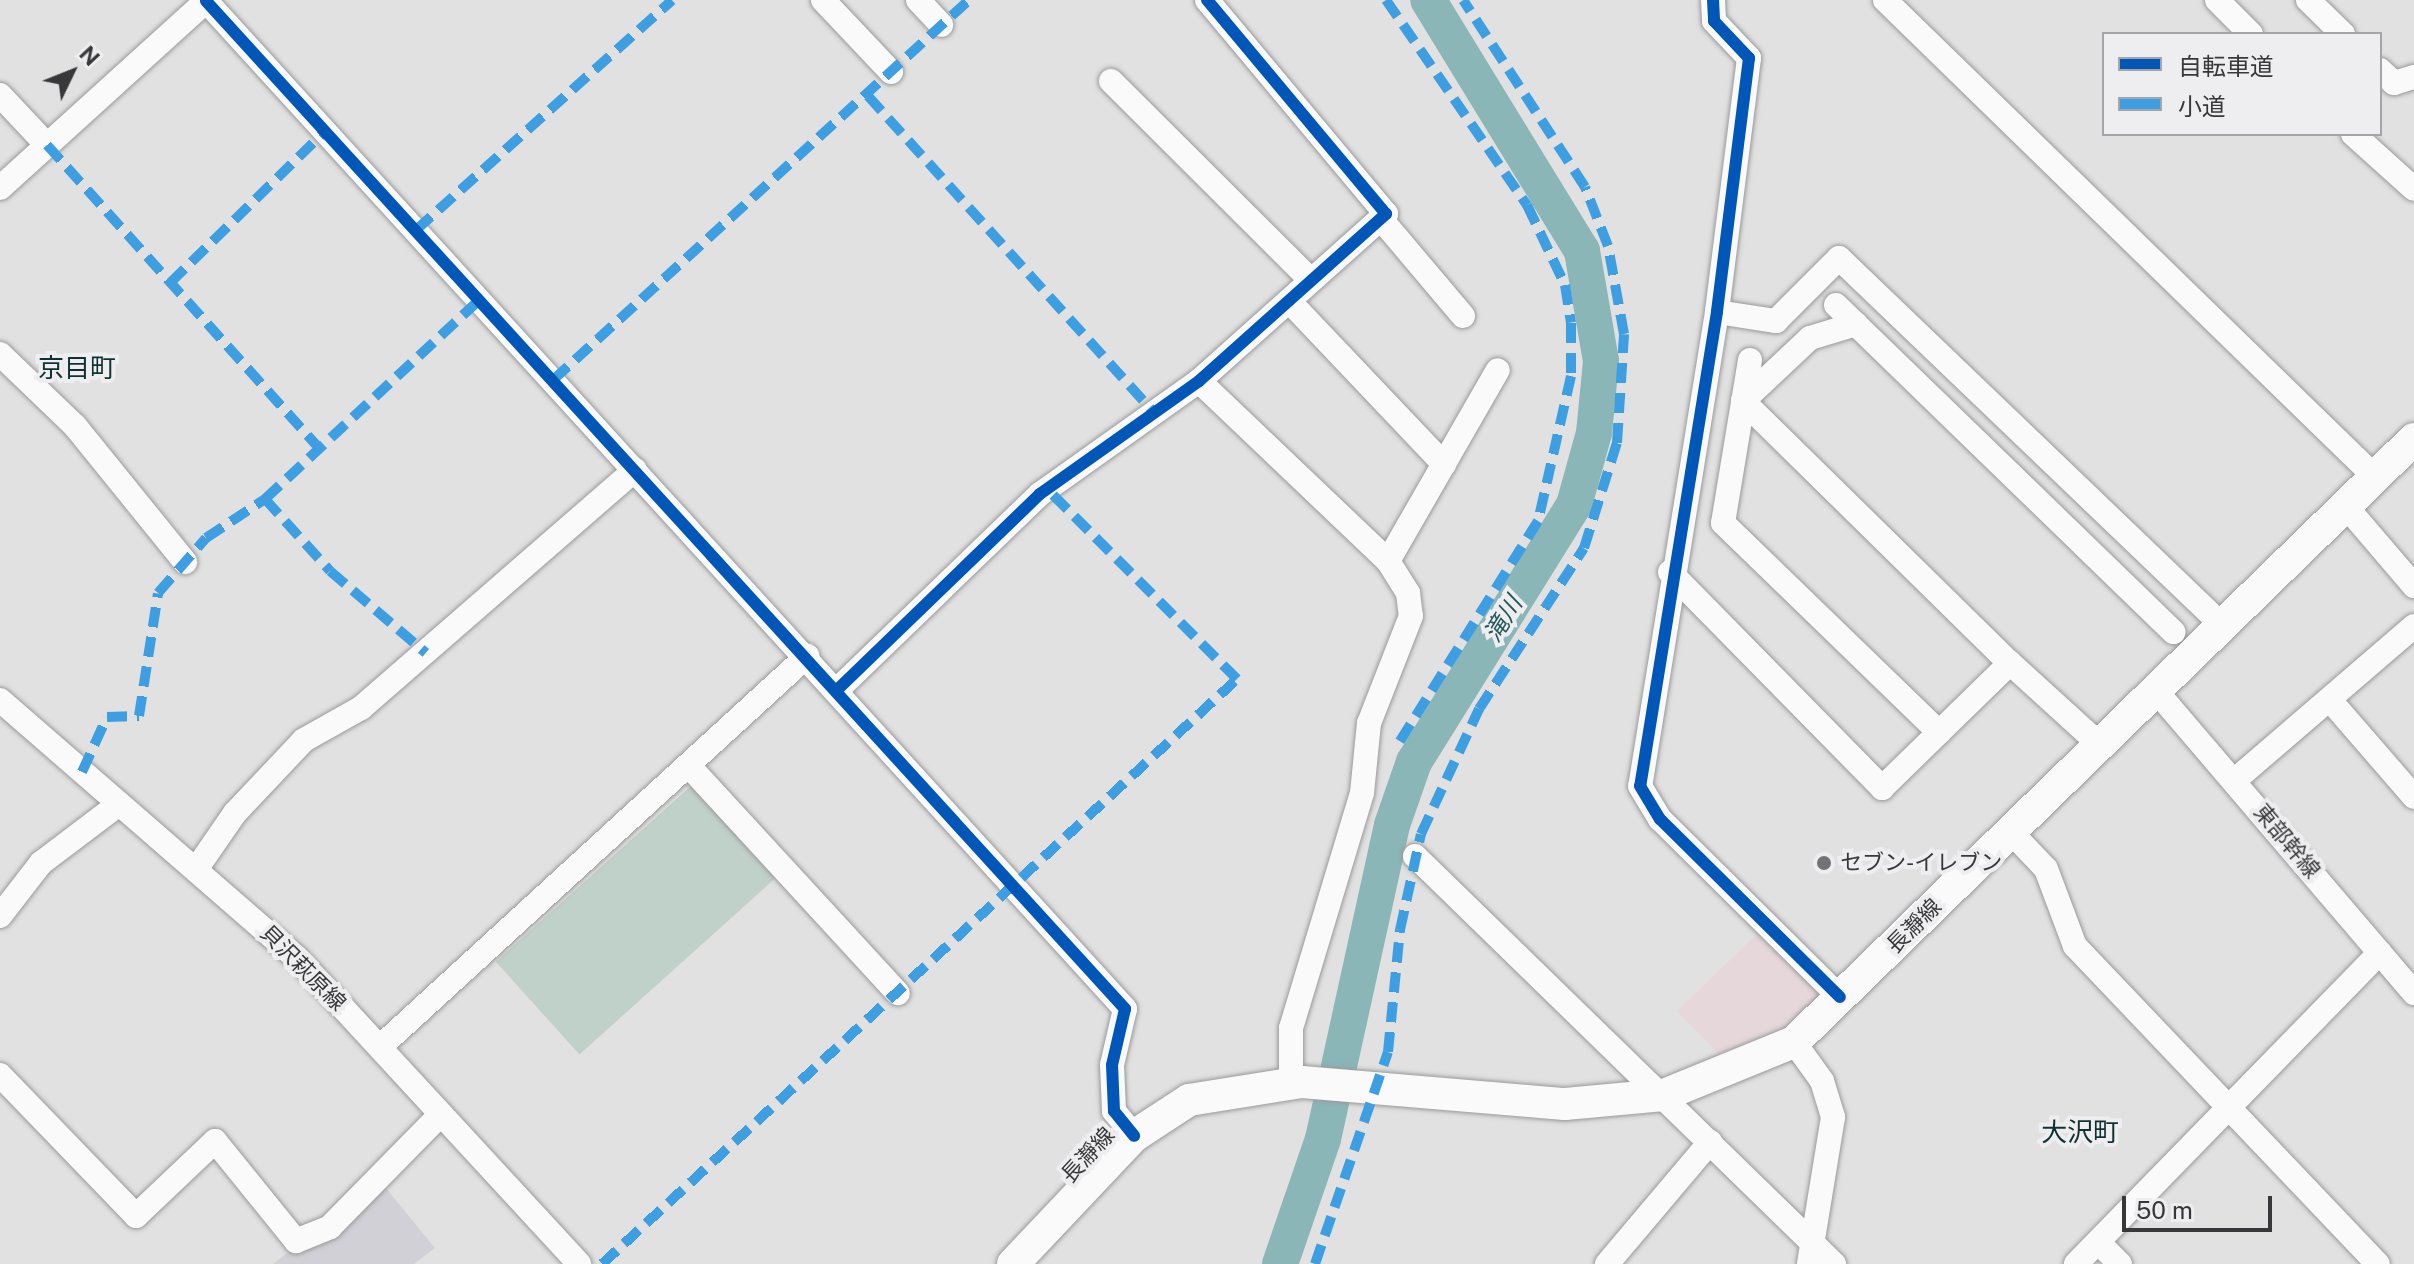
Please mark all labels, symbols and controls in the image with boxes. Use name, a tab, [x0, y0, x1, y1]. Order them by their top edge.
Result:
north arrow	[32, 32, 112, 112]
legend	[2102, 32, 2382, 136]
text: N	[74, 40, 105, 71]
text: 自転車道	[2178, 52, 2274, 80]
text: 小道	[2178, 92, 2226, 120]
district label: 京目町	[38, 352, 116, 384]
water label: 滝川	[1478, 591, 1528, 647]
street label: 東部幹線	[2249, 799, 2325, 883]
place label: セブン-イレブン	[1840, 850, 2002, 876]
marker: セブン-イレブン	[1815, 854, 1833, 872]
street label: 長瀞線	[1881, 893, 1947, 959]
street label: 貝沢萩原線	[255, 920, 351, 1016]
district label: 大沢町	[2041, 1116, 2119, 1148]
street label: 長瀞線	[1056, 1122, 1120, 1188]
scale bar	[2126, 1180, 2276, 1230]
text: 50 m	[2136, 1196, 2193, 1224]

